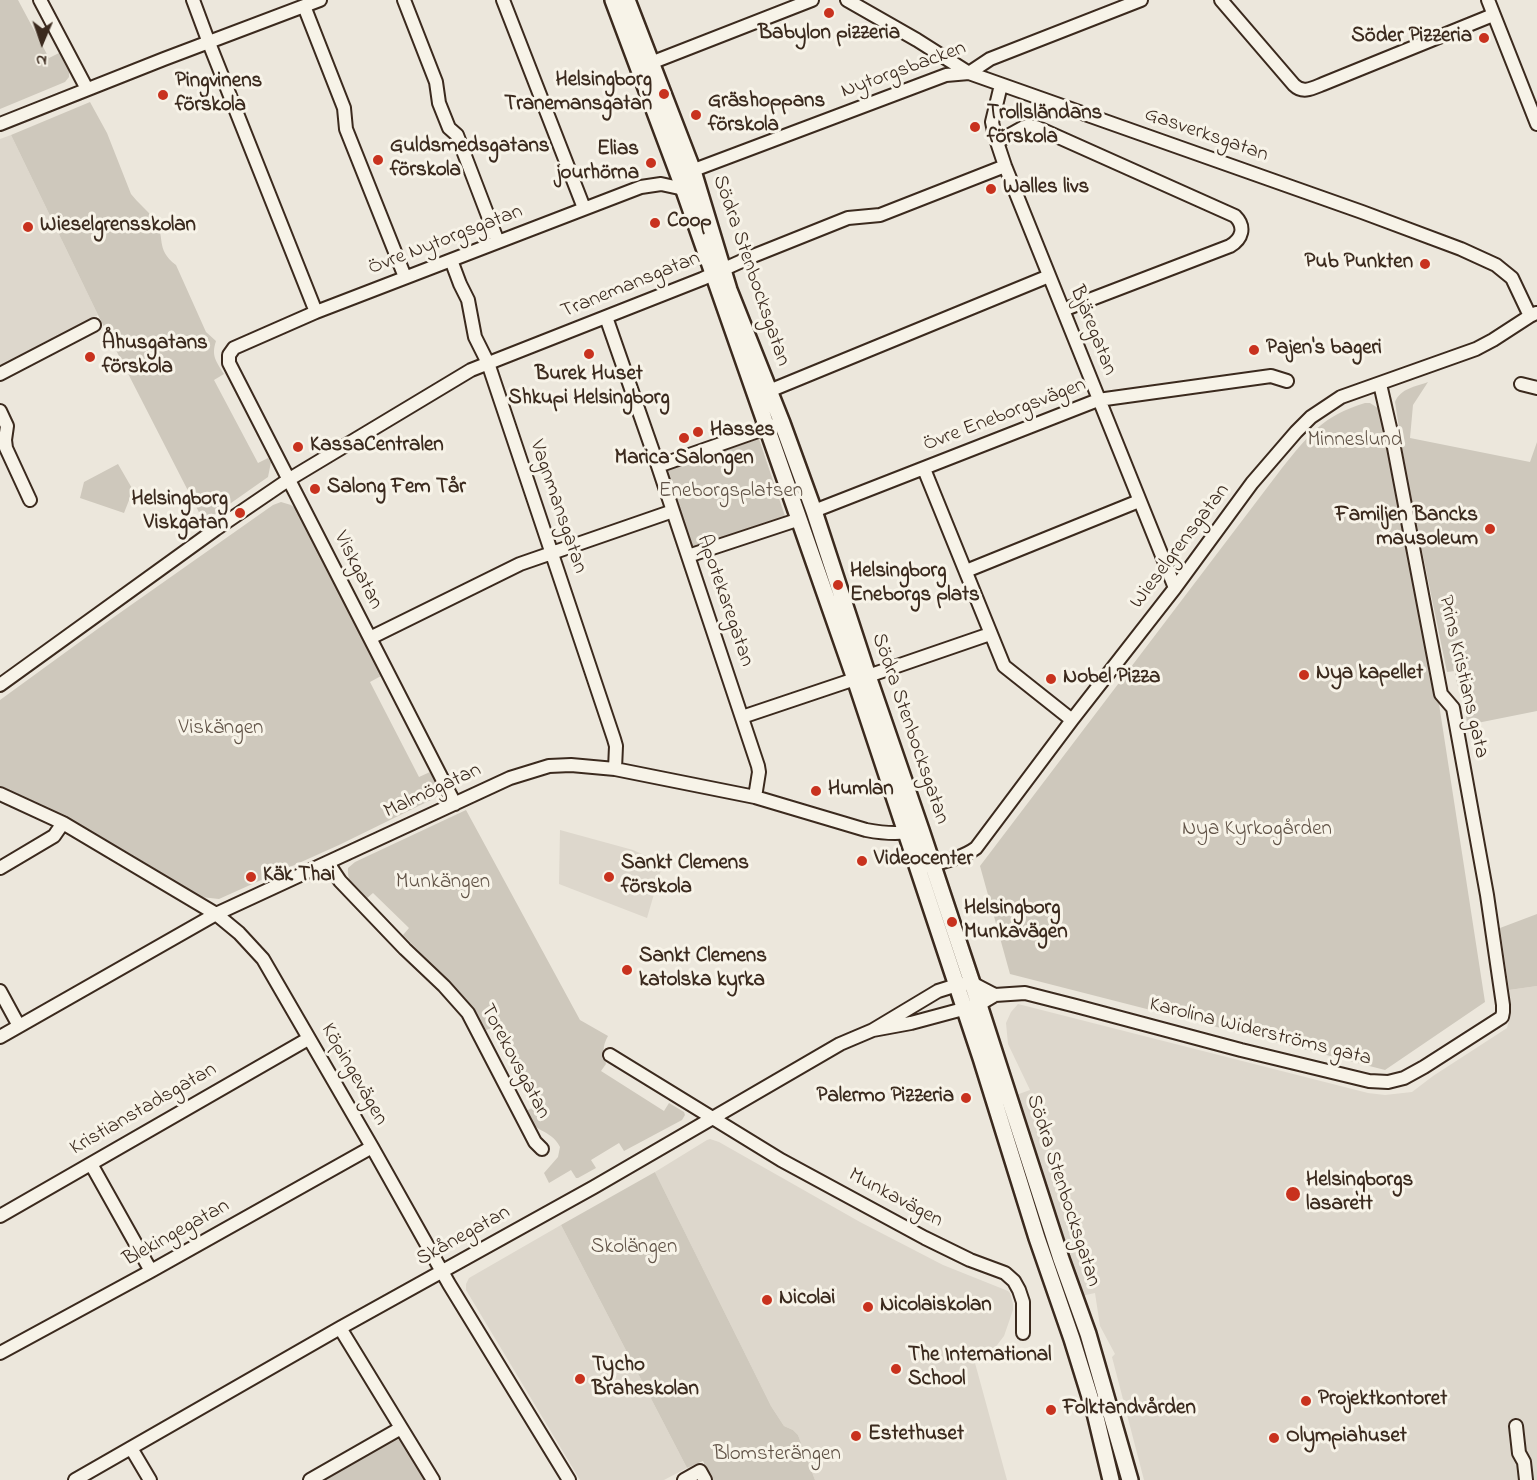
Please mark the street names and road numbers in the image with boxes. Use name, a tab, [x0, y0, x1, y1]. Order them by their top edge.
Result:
street label: Nytorgsbacken	[838, 37, 970, 105]
street label: Gasverksgatan	[1141, 103, 1271, 169]
street label: Södra Stenbocksgatan	[705, 172, 795, 370]
street label: Övre Nytorgsgatan	[365, 200, 527, 282]
street label: Tranemansgatan	[558, 247, 704, 325]
street label: Bjäregatan	[1063, 283, 1121, 379]
street label: Övre Eneborgsvägen	[920, 373, 1090, 459]
street label: Vagnmansgatan	[522, 437, 592, 577]
street label: Wieselgrensgatan	[1126, 479, 1236, 615]
street label: Viskgatan	[327, 528, 387, 614]
street label: Apotekaregatan	[690, 532, 758, 670]
street label: Prins Kristians gata	[1431, 593, 1493, 761]
street label: Södra Stenbocksgatan	[864, 630, 954, 828]
street label: Malmögatan	[380, 759, 486, 825]
street label: Karolina Widerströms gata	[1146, 993, 1374, 1073]
street label: Torekovsgatan	[473, 1000, 555, 1124]
street label: Köpingevägen	[314, 1020, 392, 1130]
street label: Kristianstadsgatan	[66, 1058, 222, 1162]
street label: Södra Stenbocksgatan	[1019, 1092, 1105, 1290]
street label: Munkavägen	[843, 1164, 947, 1234]
street label: Blekingegatan	[119, 1194, 235, 1274]
street label: Skånegatan	[413, 1201, 515, 1273]

